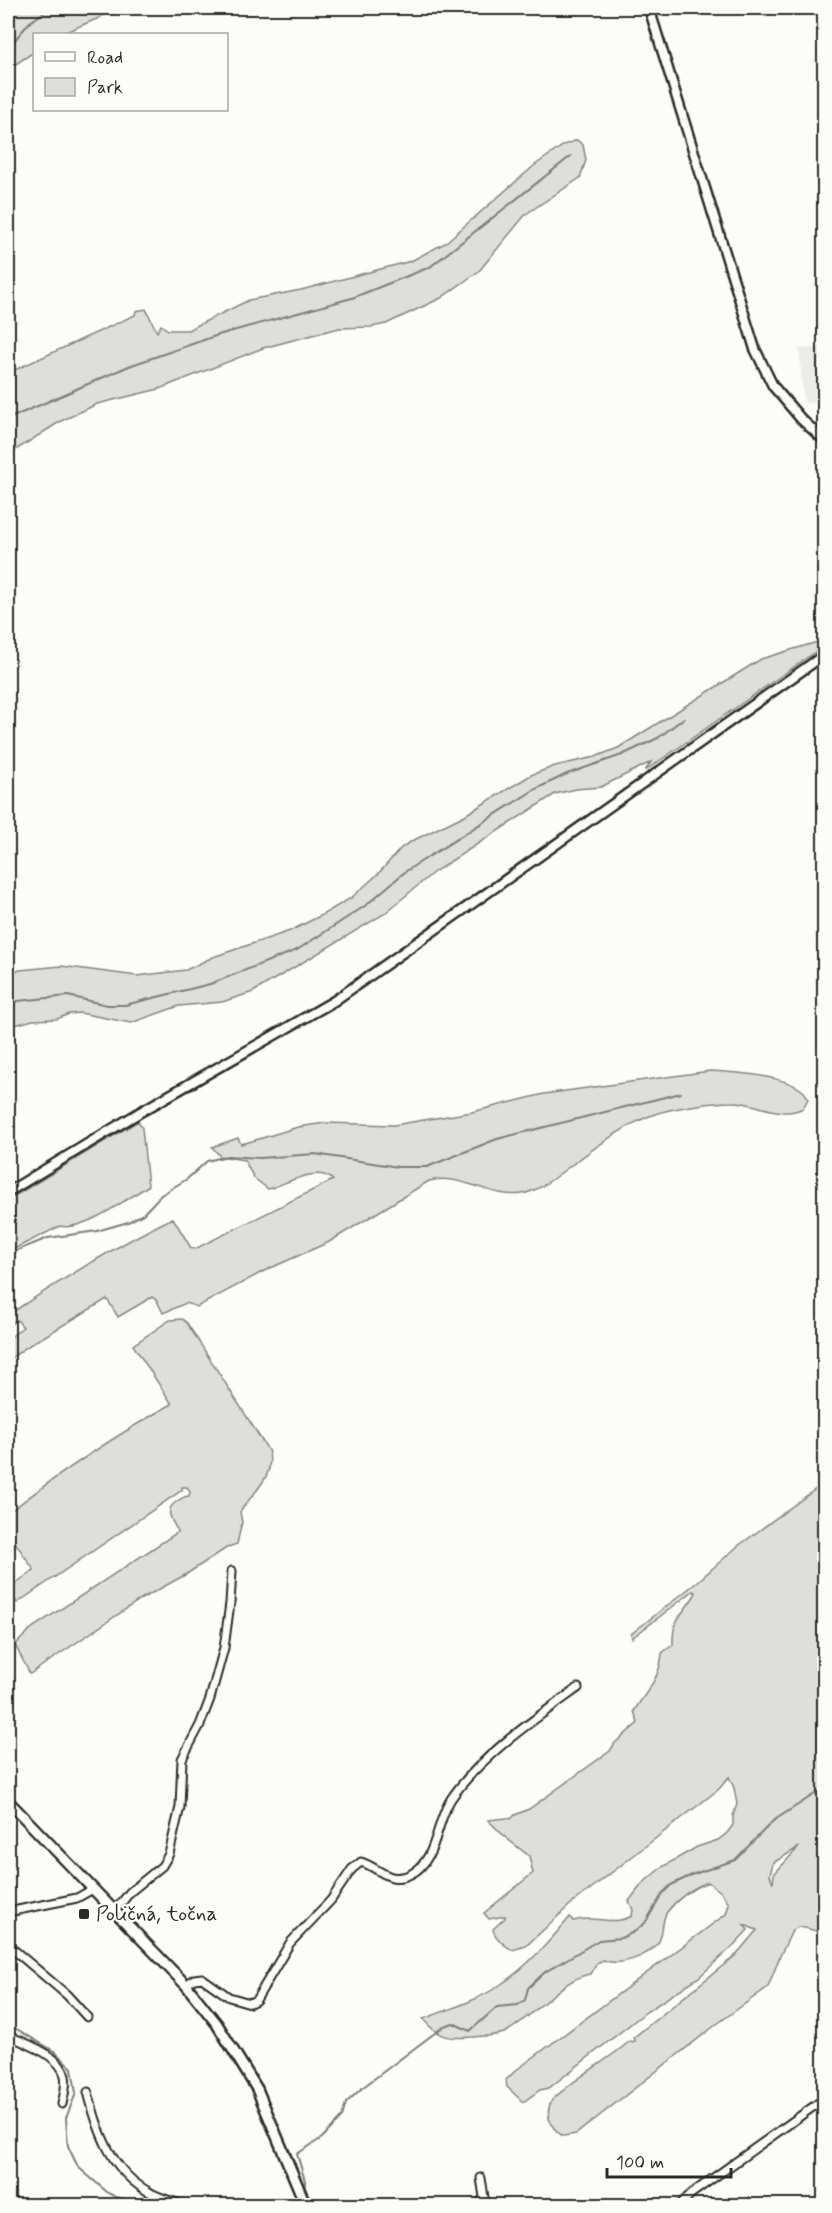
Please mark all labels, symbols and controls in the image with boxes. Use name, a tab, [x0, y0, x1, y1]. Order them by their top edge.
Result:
legend	[33, 33, 228, 111]
text: Road	[87, 46, 123, 70]
text: Park	[87, 76, 123, 100]
place label: Poličná, točna	[96, 1900, 217, 1928]
marker: Poličná, točna	[77, 1907, 91, 1921]
scale bar	[607, 2141, 732, 2179]
text: 100 m	[616, 2151, 664, 2175]

